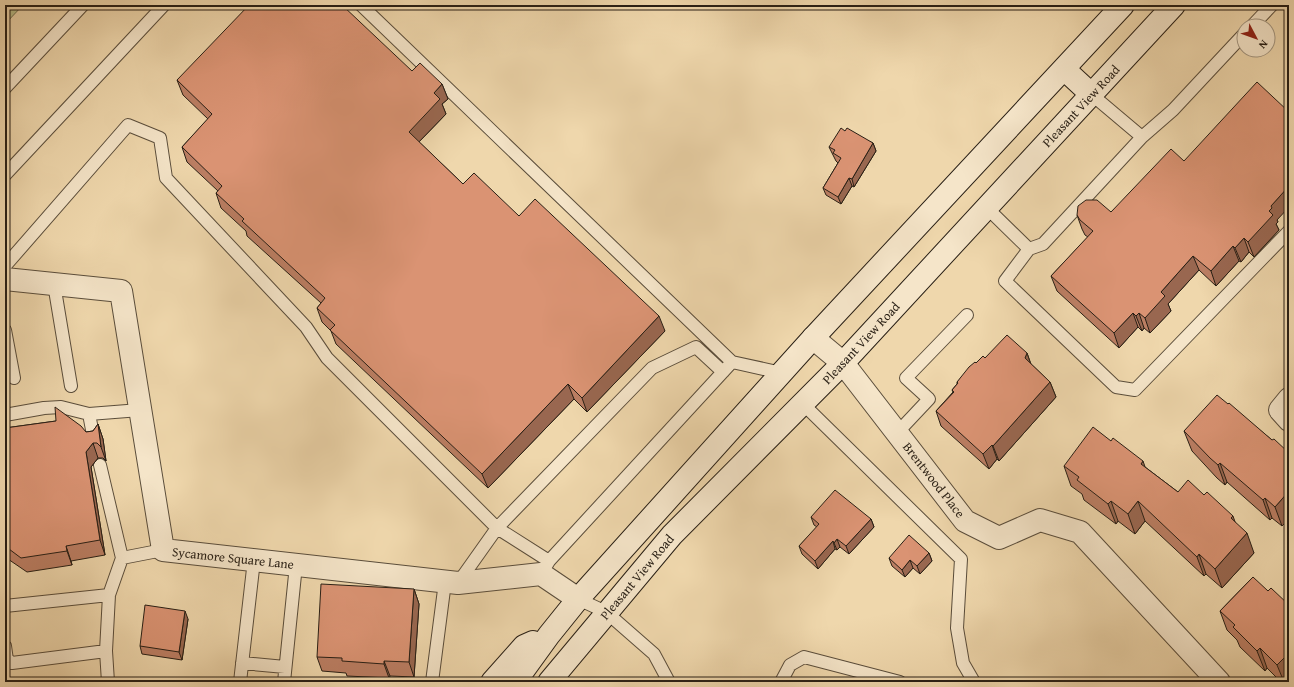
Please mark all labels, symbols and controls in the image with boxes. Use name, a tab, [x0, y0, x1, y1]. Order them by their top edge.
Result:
north arrow	[1236, 18, 1276, 58]
text: N	[1255, 37, 1272, 53]
street label: Pleasant View Road	[1038, 61, 1124, 151]
street label: Pleasant View Road	[818, 298, 904, 388]
street label: Brentwood Place	[898, 438, 970, 522]
street label: Pleasant View Road	[595, 530, 679, 624]
street label: Sycamore Square Lane	[171, 542, 295, 574]

